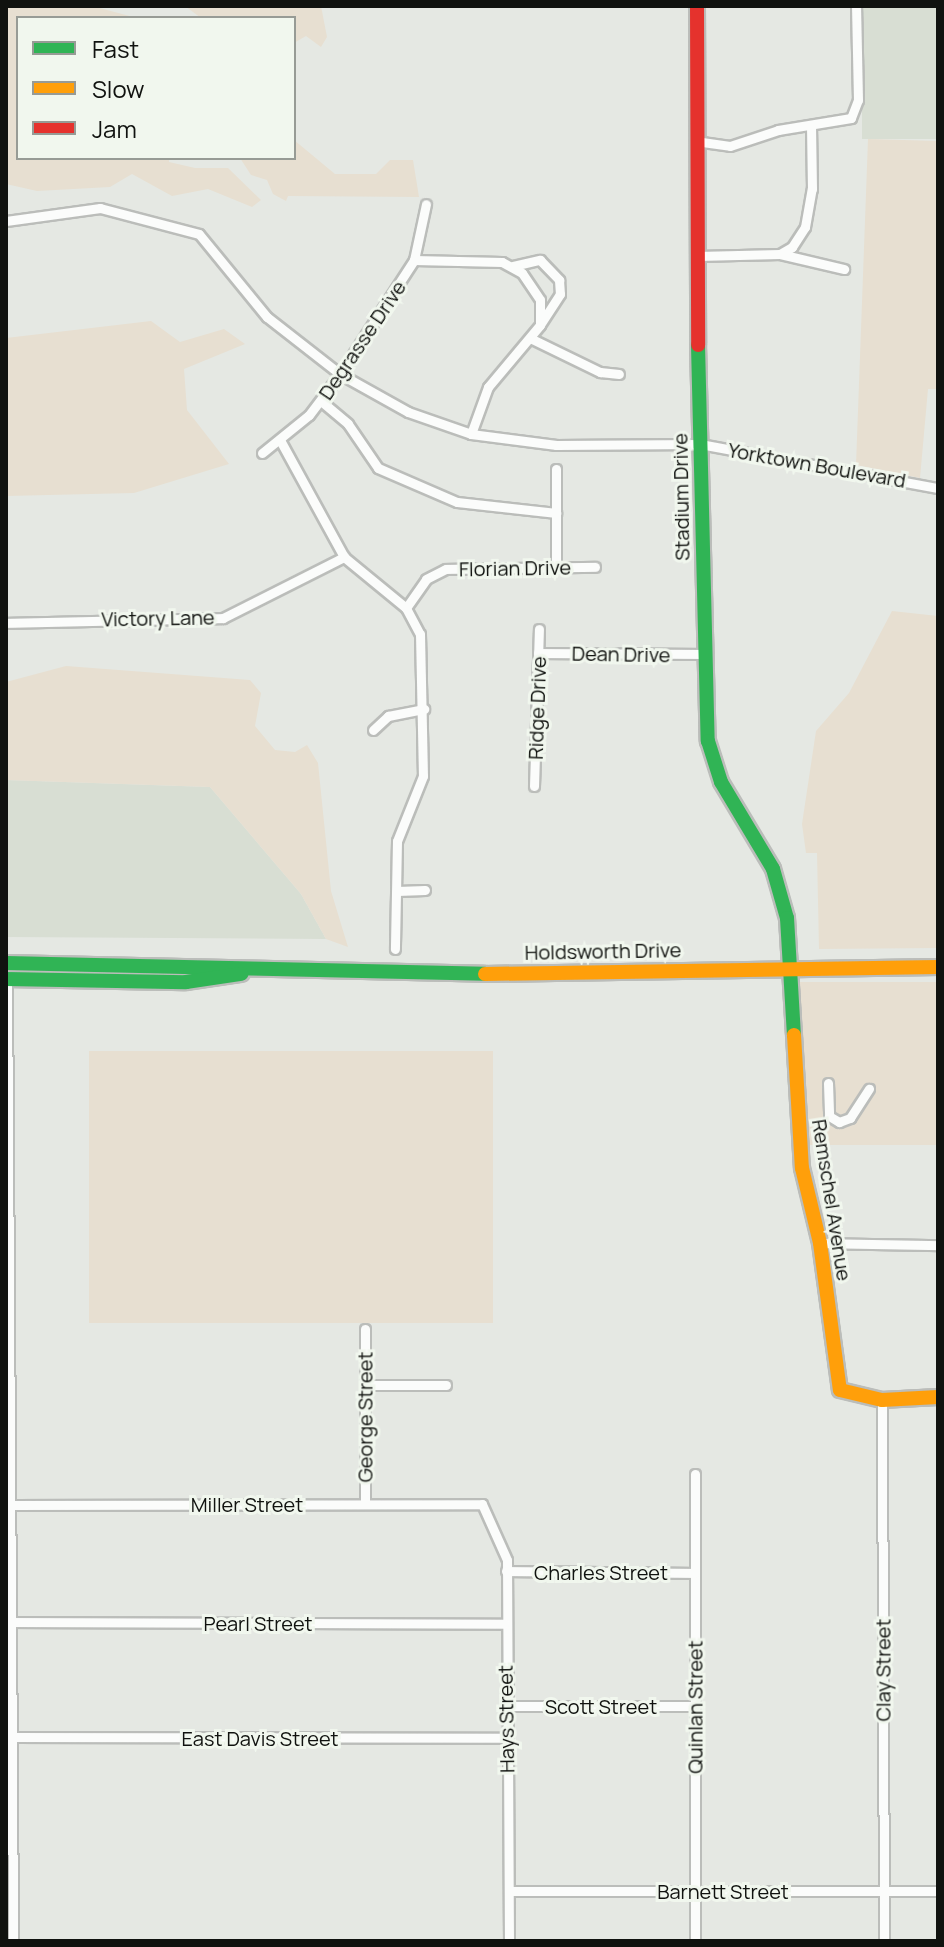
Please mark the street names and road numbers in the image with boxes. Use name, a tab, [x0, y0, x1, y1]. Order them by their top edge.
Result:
street label: Degrasse Drive	[313, 276, 411, 404]
street label: Stadium Drive	[668, 433, 694, 561]
street label: Yorktown Boulevard	[726, 438, 908, 492]
street label: Florian Drive	[459, 555, 571, 581]
street label: Victory Lane	[101, 605, 215, 631]
street label: Dean Drive	[571, 641, 671, 667]
street label: Ridge Drive	[523, 656, 551, 760]
street label: Holdsworth Drive	[524, 938, 682, 964]
street label: Remschel Avenue	[807, 1118, 857, 1282]
street label: George Street	[353, 1352, 377, 1482]
street label: Miller Street	[191, 1492, 303, 1516]
street label: Charles Street	[534, 1560, 668, 1584]
street label: Pearl Street	[203, 1611, 313, 1635]
street label: Clay Street	[871, 1619, 895, 1721]
street label: Quinlan Street	[683, 1640, 707, 1774]
street label: Hays Street	[493, 1665, 519, 1773]
street label: Scott Street	[545, 1694, 657, 1718]
street label: East Davis Street	[181, 1726, 339, 1750]
street label: Barnett Street	[657, 1879, 789, 1903]

